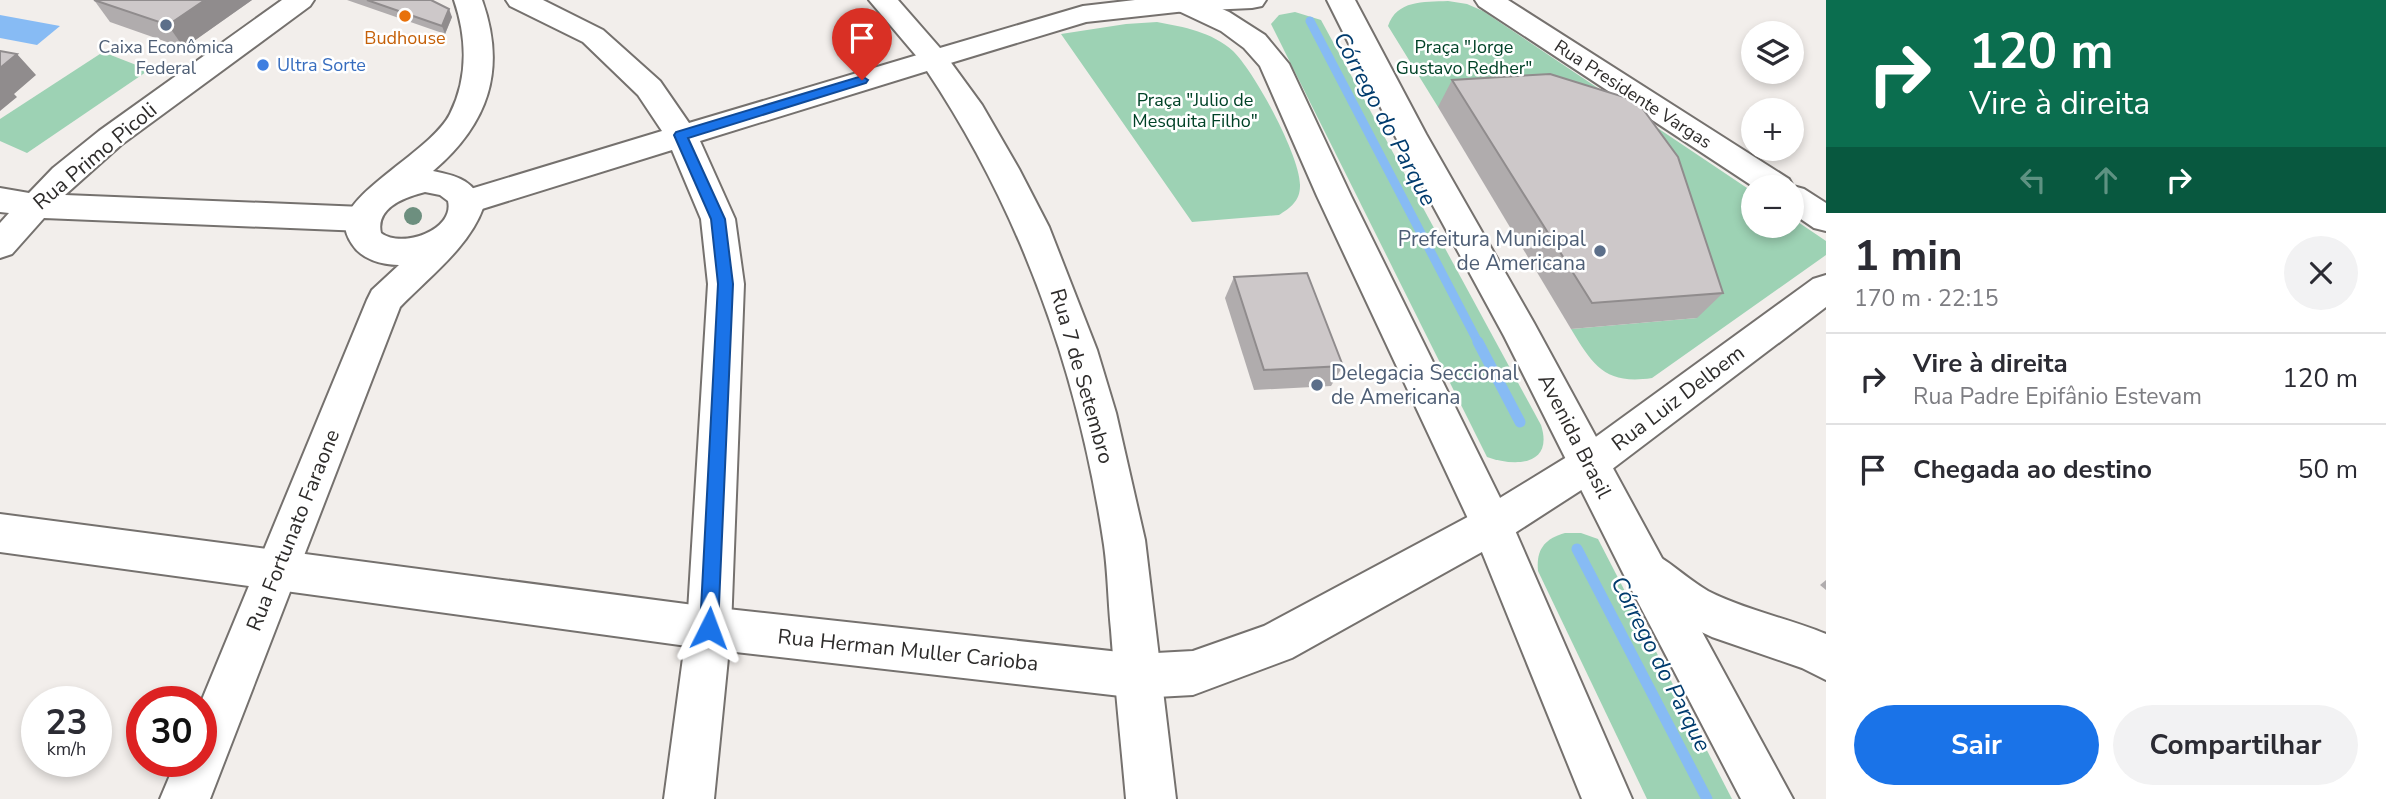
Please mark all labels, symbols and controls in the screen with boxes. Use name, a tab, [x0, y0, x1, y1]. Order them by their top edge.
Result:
marker: Budhouse	[397, 8, 413, 24]
pin	[832, 8, 892, 80]
marker: Caixa Econômica Federal	[158, 17, 174, 33]
text: 120 m	[1969, 18, 2113, 85]
icon: arrive	[843, 19, 881, 57]
map controls	[1741, 21, 1804, 238]
button: layers	[1741, 21, 1804, 84]
place label: Budhouse	[364, 26, 446, 50]
water label: Córrego do Parque	[1326, 26, 1444, 212]
icon: right	[1854, 28, 1945, 119]
street label: Rua Presidente Vargas	[1550, 34, 1716, 154]
place label: Caixa Econômica Federal	[98, 35, 234, 80]
park label: Praça "Jorge Gustavo Redher"	[1396, 35, 1532, 80]
place label: Ultra Sorte	[277, 53, 366, 77]
marker: Ultra Sorte	[255, 57, 271, 73]
text: Vire à direita	[1969, 82, 2150, 125]
park label: Praça "Julio de Mesquita Filho"	[1132, 88, 1258, 133]
street label: Rua Primo Picoli	[27, 96, 163, 216]
button: +	[1741, 98, 1804, 161]
icon: left	[2014, 161, 2052, 199]
icon: ahead	[2087, 161, 2125, 199]
icon: right	[2160, 161, 2198, 199]
button: −	[1741, 175, 1804, 238]
place label: Prefeitura Municipal de Americana	[1398, 225, 1587, 277]
text: 1 min	[1854, 228, 1963, 285]
button: close	[2284, 236, 2358, 310]
marker: Prefeitura Municipal de Americana	[1592, 243, 1608, 259]
text: 170 m · 22:15	[1854, 283, 1999, 314]
street label: Rua 7 de Setembro	[1044, 285, 1120, 467]
street label: Rua Luiz Delbem	[1606, 339, 1750, 457]
text: Vire à direita	[1913, 346, 2068, 381]
place label: Delegacia Seccional de Americana	[1331, 359, 1520, 411]
icon: right	[1854, 360, 1892, 398]
text: 120 m	[2282, 361, 2358, 396]
street label: Avenida Brasil	[1532, 369, 1619, 504]
marker: Delegacia Seccional de Americana	[1309, 377, 1325, 393]
text: Rua Padre Epifânio Estevam	[1913, 381, 2202, 412]
street label: Rua Fortunato Faraone	[240, 425, 346, 635]
icon: arrive	[1854, 451, 1892, 489]
text: Chegada ao destino	[1913, 452, 2152, 487]
text: 50 m	[2298, 452, 2358, 487]
water label: Córrego do Parque	[1603, 571, 1719, 757]
position arrow	[672, 591, 746, 665]
street label: Rua Herman Muller Carioba	[776, 622, 1040, 678]
speed limit sign: 30	[126, 686, 217, 777]
text: 23	[45, 699, 88, 746]
button: Sair	[1854, 705, 2099, 785]
button: Compartilhar	[2113, 705, 2358, 785]
text: km/h	[47, 737, 86, 761]

